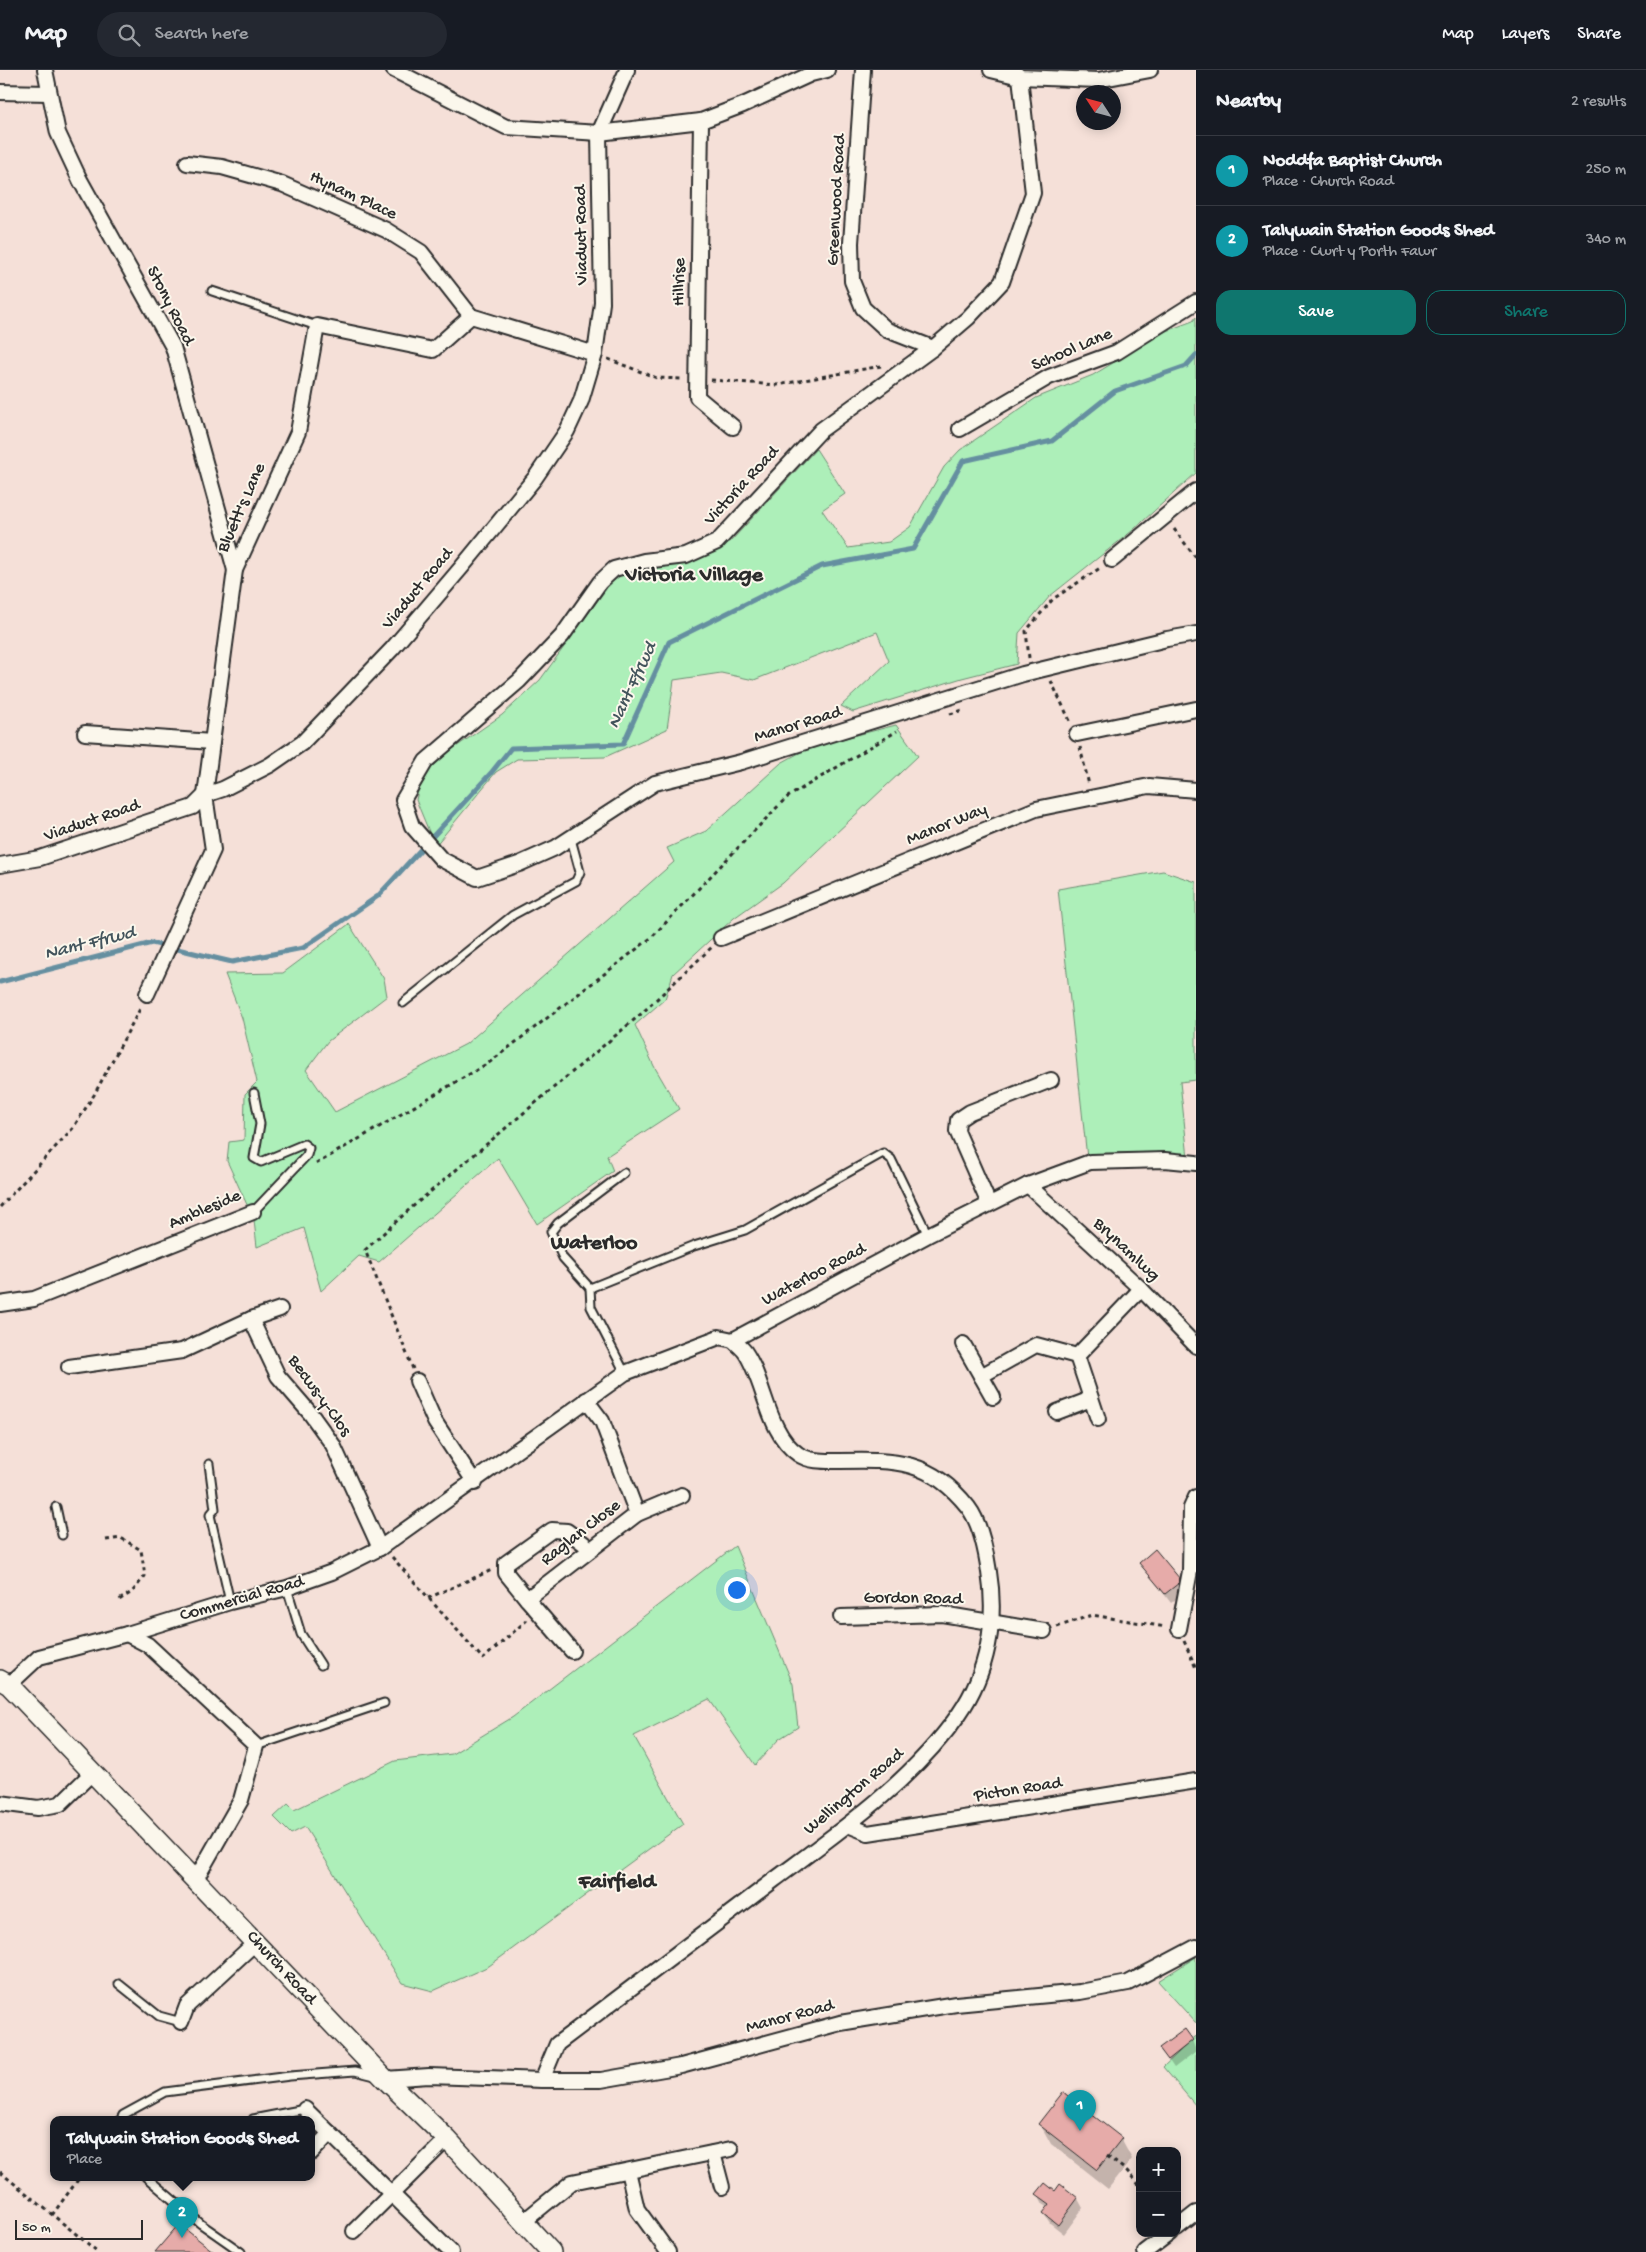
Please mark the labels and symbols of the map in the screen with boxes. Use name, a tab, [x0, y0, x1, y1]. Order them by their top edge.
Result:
north arrow	[1076, 85, 1121, 130]
street label: Greenwood Road	[823, 132, 851, 266]
street label: Hynam Place	[306, 167, 401, 226]
street label: Viaduct Road	[571, 183, 593, 286]
street label: Hillrise	[669, 257, 691, 306]
street label: Stony Road	[141, 263, 200, 350]
street label: School Lane	[1029, 323, 1116, 376]
street label: Victoria Road	[699, 441, 785, 531]
street label: Bluett's Lane	[213, 459, 271, 557]
street label: Viaduct Road	[377, 543, 459, 635]
district label: Victoria Village	[624, 563, 763, 589]
water label: Nant Ffrwd	[603, 638, 664, 733]
street label: Manor Road	[752, 701, 846, 748]
street label: Viaduct Road	[40, 794, 144, 848]
street label: Manor Way	[904, 799, 991, 851]
water label: Nant Ffrwd	[42, 921, 139, 966]
street label: Ambleside	[166, 1185, 245, 1235]
street label: Brynamlwg	[1087, 1213, 1164, 1286]
district label: Waterloo	[550, 1231, 638, 1257]
street label: Waterloo Road	[759, 1238, 871, 1311]
street label: Becws-y-Clos	[282, 1351, 356, 1442]
street label: Raglan Close	[537, 1495, 626, 1571]
street label: Commercial Road	[178, 1571, 308, 1627]
your location	[724, 1577, 750, 1603]
street label: Gordon Road	[863, 1588, 964, 1610]
street label: Wellington Road	[800, 1743, 909, 1840]
street label: Picton Road	[972, 1772, 1065, 1807]
district label: Fairfield	[578, 1870, 657, 1896]
street label: Church Road	[241, 1927, 322, 2010]
street label: Manor Road	[744, 1995, 838, 2039]
pin: 1	[1064, 2090, 1096, 2131]
pin: 2	[166, 2197, 198, 2238]
scale bar	[15, 2217, 142, 2240]

